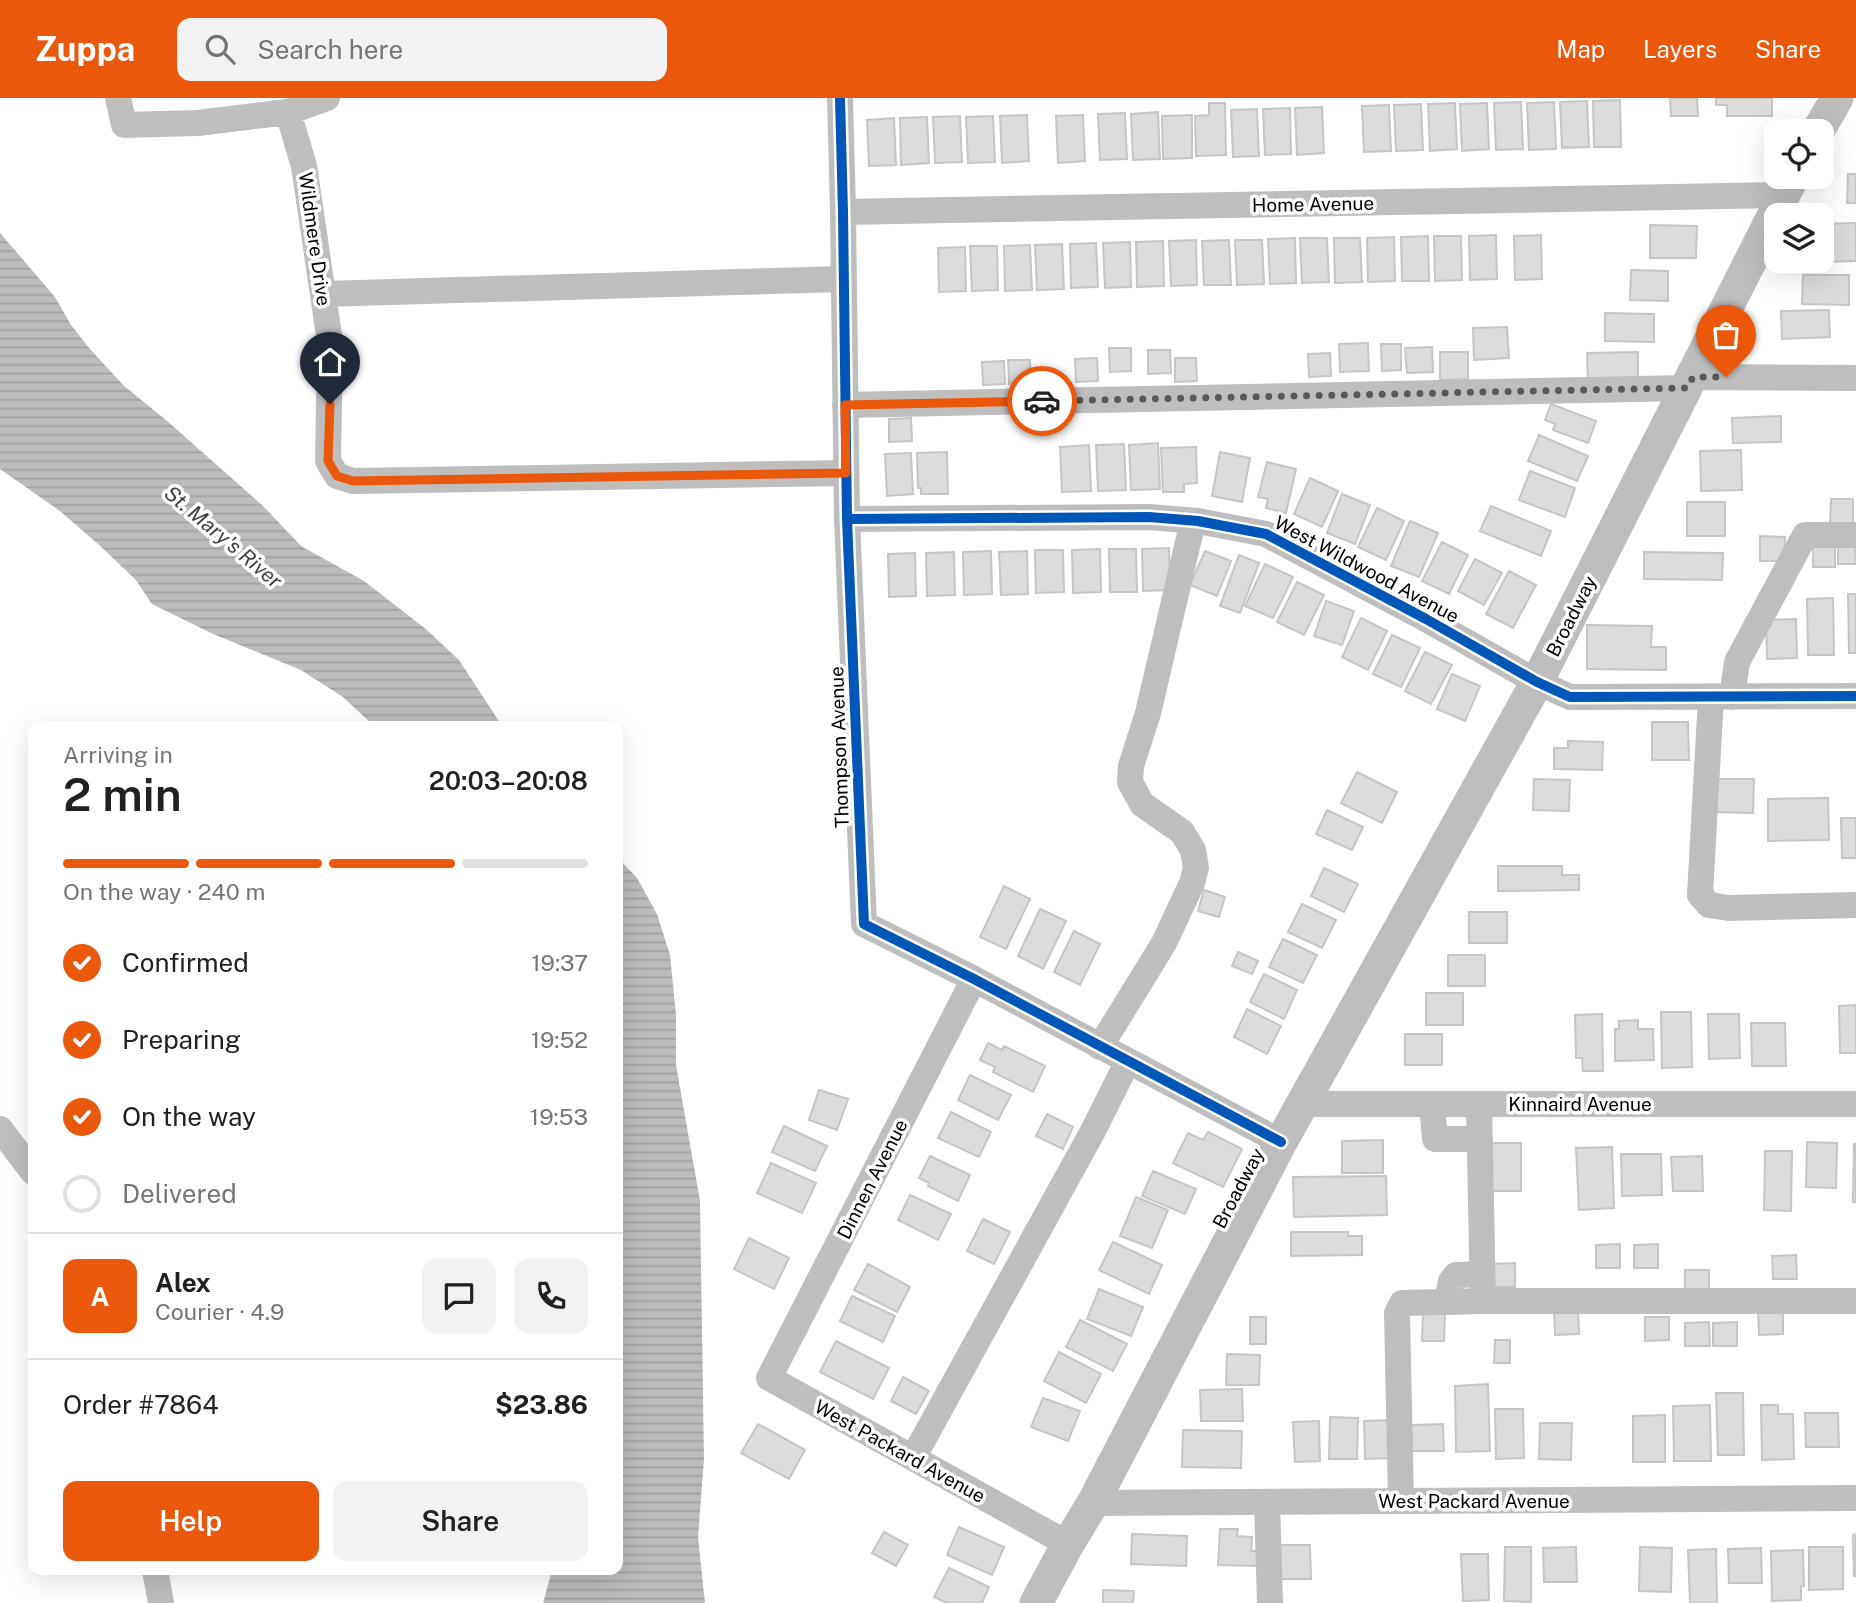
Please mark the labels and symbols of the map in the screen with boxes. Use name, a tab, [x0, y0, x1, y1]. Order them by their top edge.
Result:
street label: Wildmere Drive	[295, 171, 335, 307]
street label: Home Avenue	[1252, 192, 1374, 216]
pin	[1696, 305, 1756, 377]
pin	[300, 332, 360, 404]
courier	[1007, 366, 1077, 436]
water label: St. Mary's River	[159, 480, 288, 594]
street label: West Wildwood Avenue	[1271, 511, 1463, 627]
street label: Broadway	[1541, 572, 1601, 660]
street label: Thompson Avenue	[825, 666, 853, 828]
street label: Kinnaird Avenue	[1508, 1093, 1652, 1115]
street label: Dinnen Avenue	[832, 1115, 912, 1243]
street label: Broadway	[1208, 1144, 1268, 1232]
street label: West Packard Avenue	[811, 1395, 989, 1507]
street label: West Packard Avenue	[1378, 1490, 1570, 1512]

